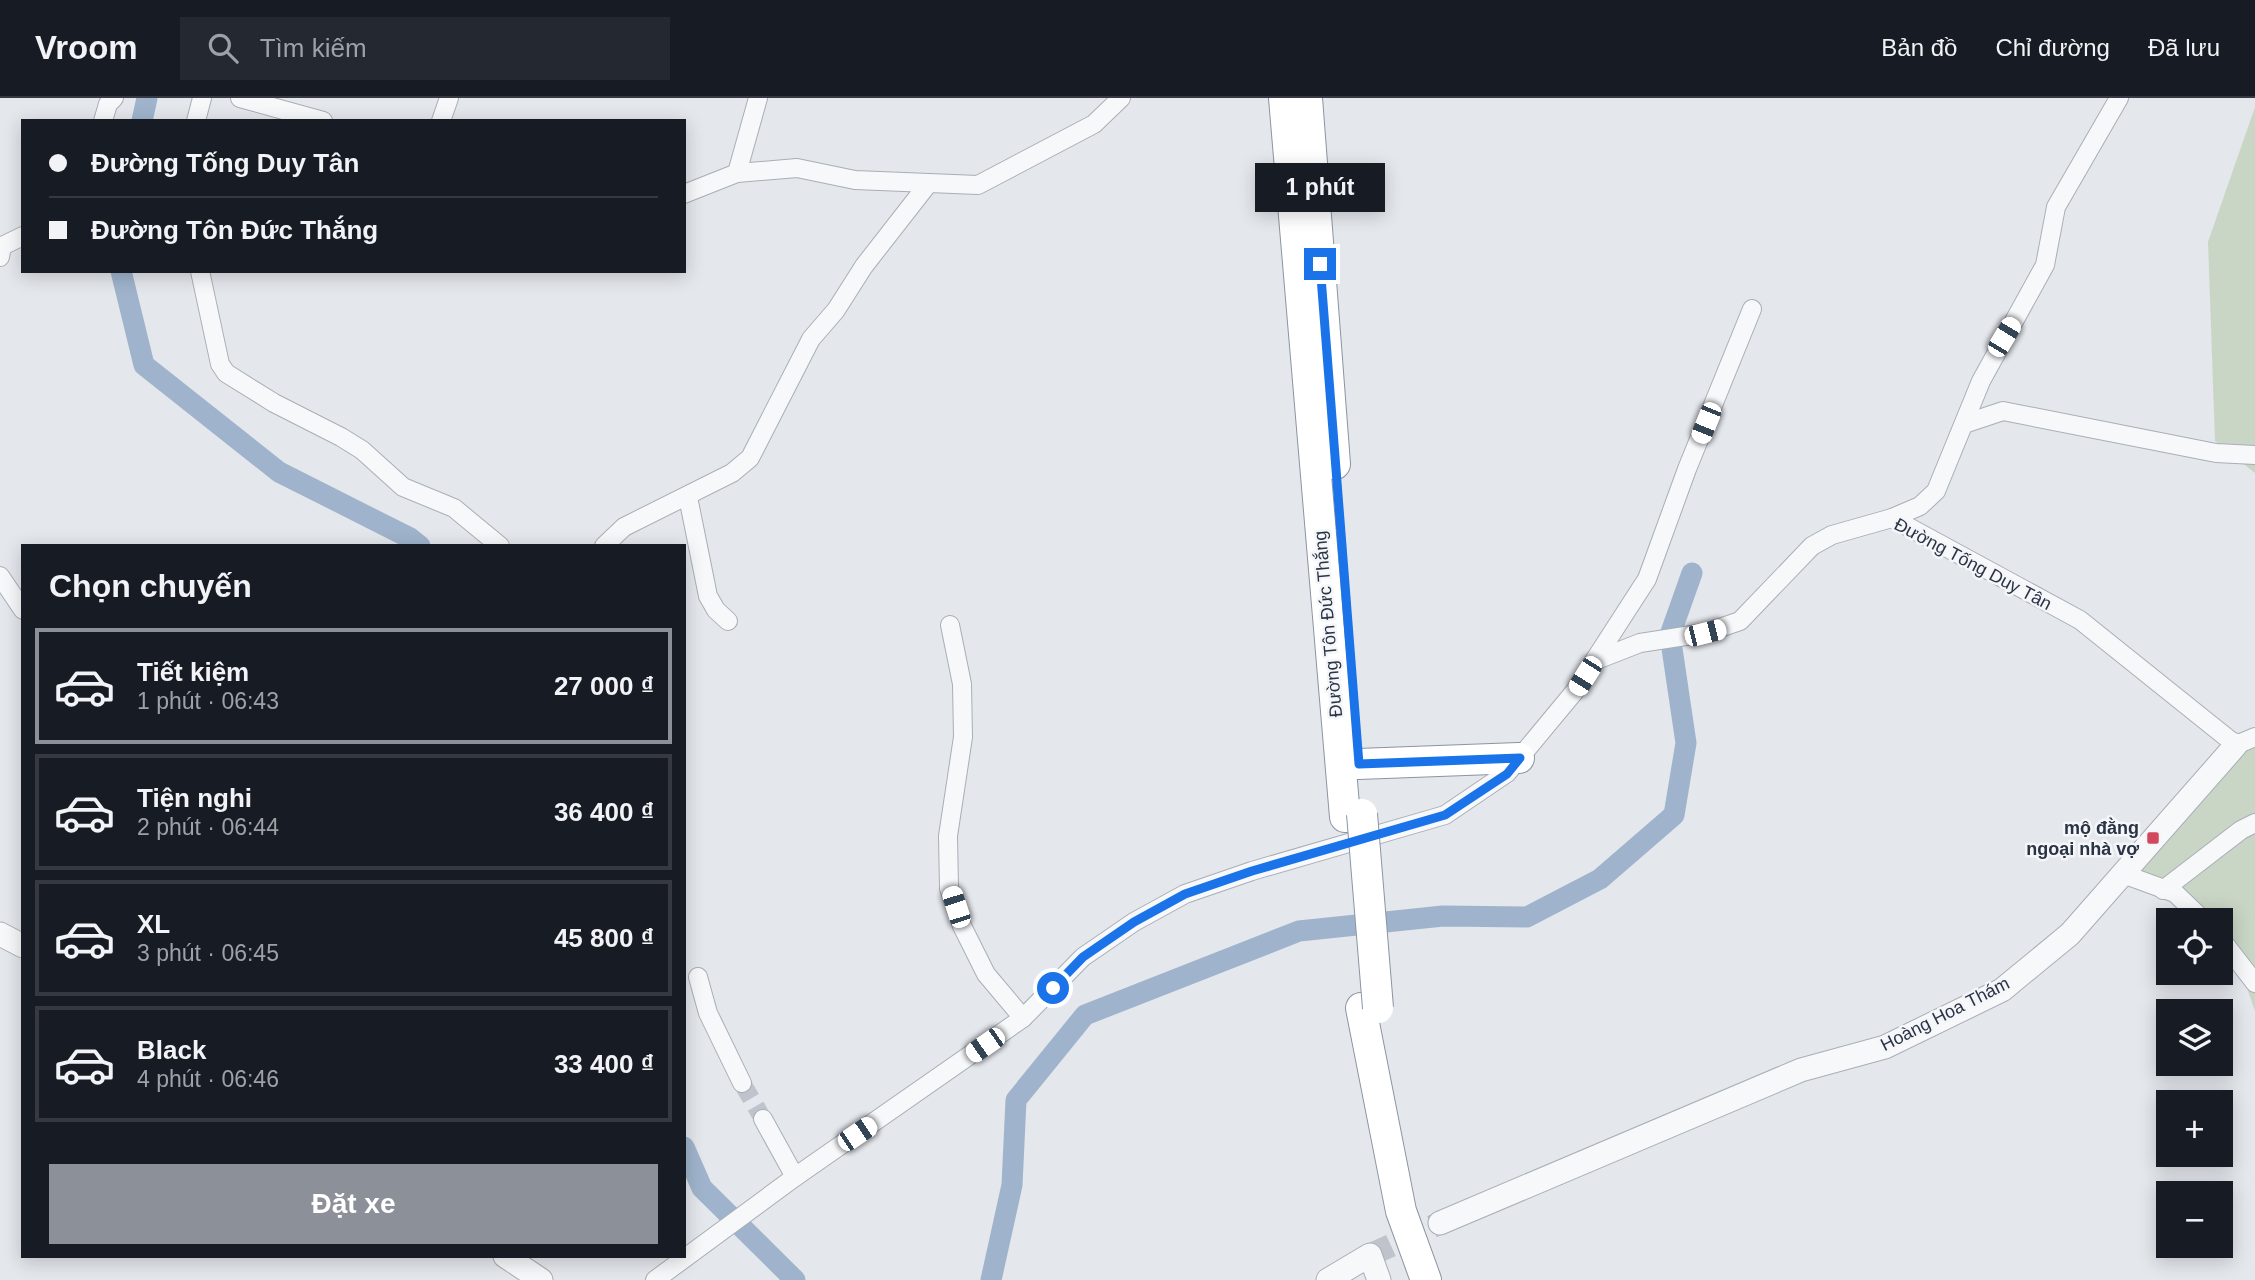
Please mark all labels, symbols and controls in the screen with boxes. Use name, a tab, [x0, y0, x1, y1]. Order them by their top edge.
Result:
search box	[180, 17, 670, 80]
text: Vroom	[35, 29, 138, 66]
icon: search	[204, 29, 242, 67]
text: Tìm kiếm	[260, 33, 367, 63]
text: Bản đồ	[1881, 34, 1957, 61]
text: Chỉ đường	[1995, 34, 2110, 61]
text: Đã lưu	[2148, 34, 2220, 61]
text: Đường Tống Duy Tân	[91, 148, 359, 178]
callout: 1 phút	[1255, 162, 1385, 212]
text: 1 phút	[1286, 174, 1355, 200]
text: Đường Tôn Đức Thắng	[91, 215, 378, 245]
route end	[1304, 248, 1336, 280]
car	[1985, 314, 2024, 360]
car	[1689, 400, 1724, 446]
street label: Đường Tống Duy Tân	[1891, 514, 2055, 614]
street label: Đường Tôn Đức Thắng	[1309, 530, 1346, 718]
text: Chọn chuyến	[49, 568, 252, 604]
car	[1683, 618, 1728, 648]
car	[1565, 653, 1606, 699]
icon: car	[53, 655, 116, 718]
text: Tiết kiệm	[137, 657, 249, 687]
text: 27 000 ₫	[554, 671, 654, 701]
text: 1 phút · 06:43	[137, 688, 279, 714]
icon: car	[53, 781, 116, 844]
text: Tiện nghi	[137, 783, 252, 813]
text: 36 400 ₫	[554, 797, 654, 827]
text: 2 phút · 06:44	[137, 814, 279, 840]
place label: mộ đằng ngoại nhà vợ	[2026, 817, 2139, 859]
marker: mộ đằng ngoại nhà vợ	[2145, 830, 2161, 846]
car	[940, 884, 973, 930]
icon: car	[53, 907, 116, 970]
map controls	[2156, 908, 2233, 1258]
button: locate	[2156, 908, 2233, 985]
text: XL	[137, 909, 170, 939]
text: 45 800 ₫	[554, 923, 654, 953]
text: 3 phút · 06:45	[137, 940, 279, 966]
route start	[1037, 972, 1069, 1004]
street label: Hoàng Hoa Thám	[1877, 973, 2013, 1055]
button: layers	[2156, 999, 2233, 1076]
car	[962, 1024, 1009, 1066]
icon: car	[53, 1033, 116, 1096]
text: Black	[137, 1035, 206, 1065]
text: 33 400 ₫	[554, 1049, 654, 1079]
text: 4 phút · 06:46	[137, 1066, 279, 1092]
button: +	[2156, 1090, 2233, 1167]
car	[834, 1114, 881, 1154]
button: Đặt xe	[49, 1164, 658, 1244]
button: −	[2156, 1181, 2233, 1258]

